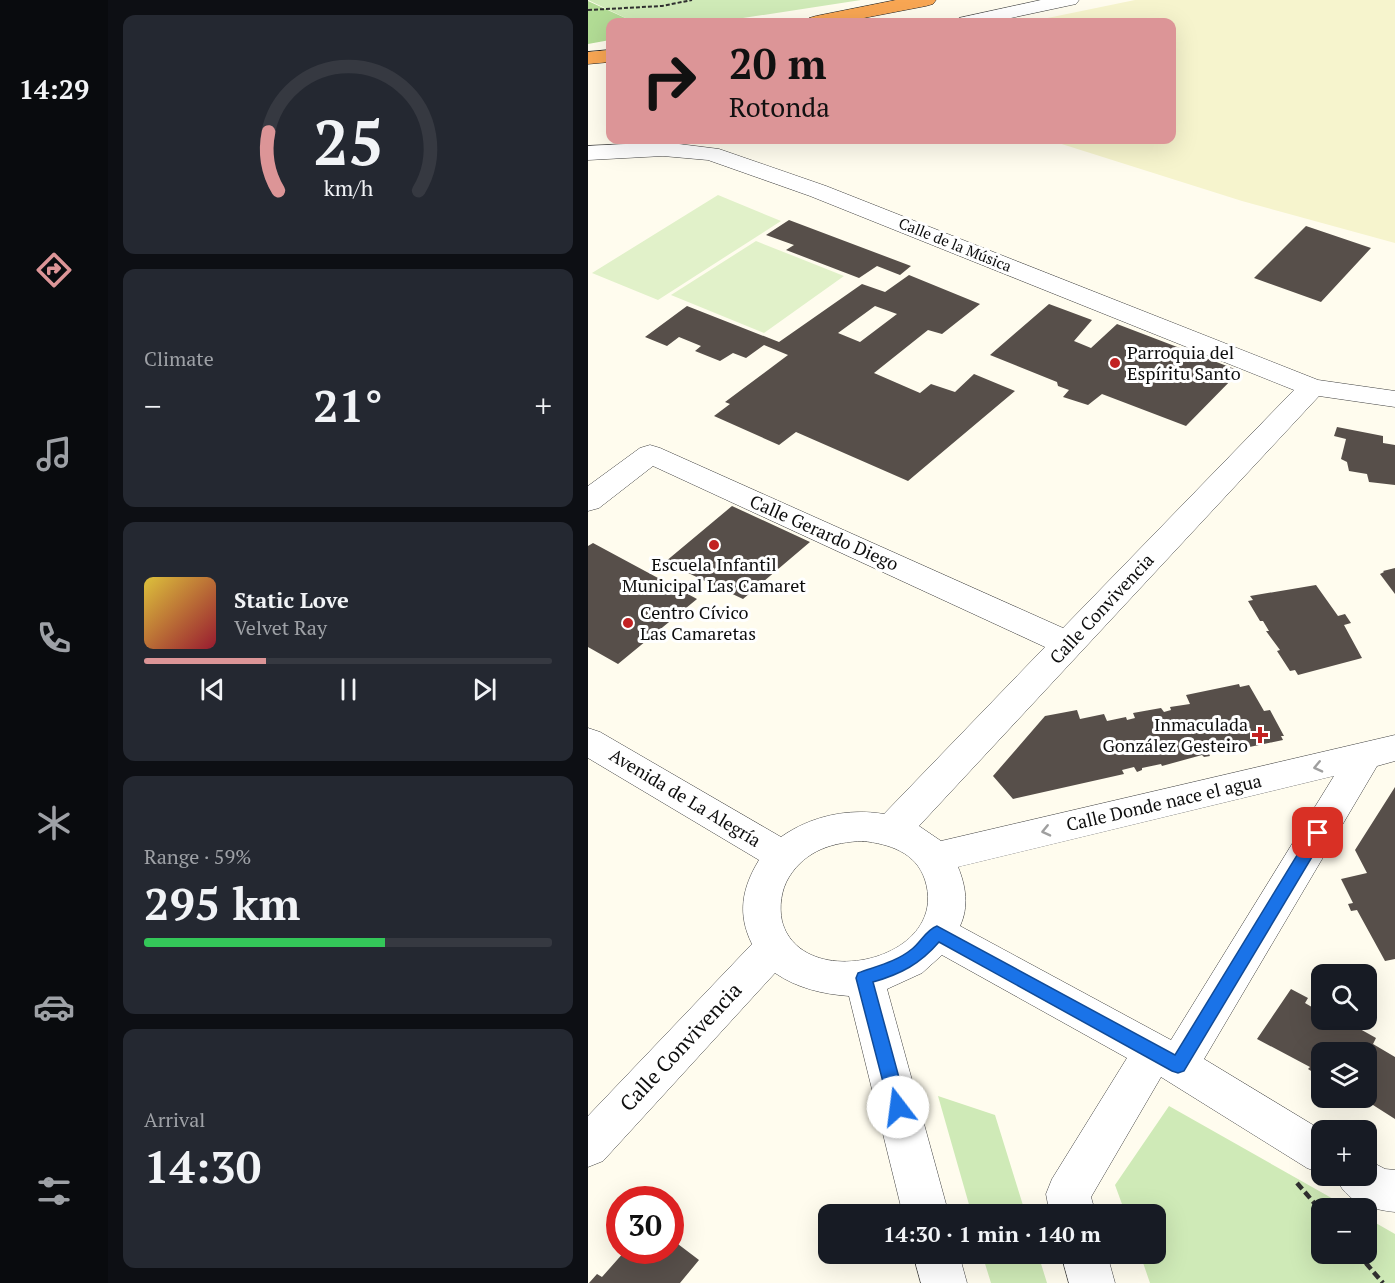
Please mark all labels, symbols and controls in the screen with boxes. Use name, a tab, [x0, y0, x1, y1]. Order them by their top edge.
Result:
text: 20 m	[729, 35, 827, 91]
icon: right	[630, 42, 708, 120]
text: 14:29	[19, 71, 89, 107]
text: Rotonda	[729, 89, 830, 125]
text: 25	[313, 100, 383, 183]
text: km/h	[323, 175, 373, 203]
street label: Calle de la Música	[896, 212, 1015, 276]
icon: directions	[33, 249, 75, 291]
place label: Parroquia del Espíritu Santo	[1127, 340, 1241, 385]
text: Climate	[144, 345, 214, 372]
marker: Parroquia del Espíritu Santo	[1108, 356, 1122, 370]
text: 21°	[313, 375, 383, 435]
text: −	[144, 384, 162, 427]
text: +	[534, 384, 552, 427]
icon: music	[33, 433, 75, 475]
street label: Calle Gerardo Diego	[746, 489, 903, 576]
marker: Escuela Infantil Municipal Las Camaret	[707, 538, 721, 552]
street label: Calle Convivencia	[1044, 548, 1159, 669]
place label: Escuela Infantil Municipal Las Camaret	[622, 552, 806, 597]
text: Static Love	[234, 585, 349, 614]
place label: Centro Cívico Las Camaretas	[640, 600, 756, 645]
text: Velvet Ray	[234, 614, 327, 641]
marker: Centro Cívico Las Camaretas	[621, 616, 635, 630]
icon: phone	[33, 617, 75, 659]
icon: previous	[196, 673, 229, 706]
icon: pause	[332, 673, 365, 706]
icon: next	[468, 673, 501, 706]
place label: Inmaculada González Gesteiro	[1102, 712, 1248, 757]
marker: Inmaculada González Gesteiro	[1253, 728, 1267, 742]
street label: Avenida de La Alegría	[605, 742, 766, 852]
one-way arrow	[1313, 759, 1323, 772]
street label: Calle Donde nace el agua	[1064, 768, 1264, 836]
icon: climate	[33, 802, 75, 844]
pin	[1292, 807, 1343, 858]
icon: arrive	[1301, 816, 1334, 849]
one-way arrow	[1041, 824, 1051, 837]
text: Range · 59%	[144, 843, 251, 870]
text: 295 km	[144, 873, 300, 933]
map controls	[1311, 964, 1377, 1264]
button: search	[1311, 964, 1377, 1030]
street label: Calle Convivencia	[613, 976, 748, 1117]
icon: car	[33, 986, 75, 1028]
button: layers	[1311, 1042, 1377, 1108]
position arrow	[866, 1075, 930, 1139]
text: Arrival	[144, 1106, 205, 1133]
button: +	[1311, 1120, 1377, 1186]
text: 14:30	[144, 1136, 261, 1196]
icon: filters	[33, 1170, 75, 1212]
speed limit sign: 30	[606, 1186, 684, 1264]
button: −	[1311, 1198, 1377, 1264]
text: 14:30 · 1 min · 140 m	[883, 1219, 1101, 1248]

